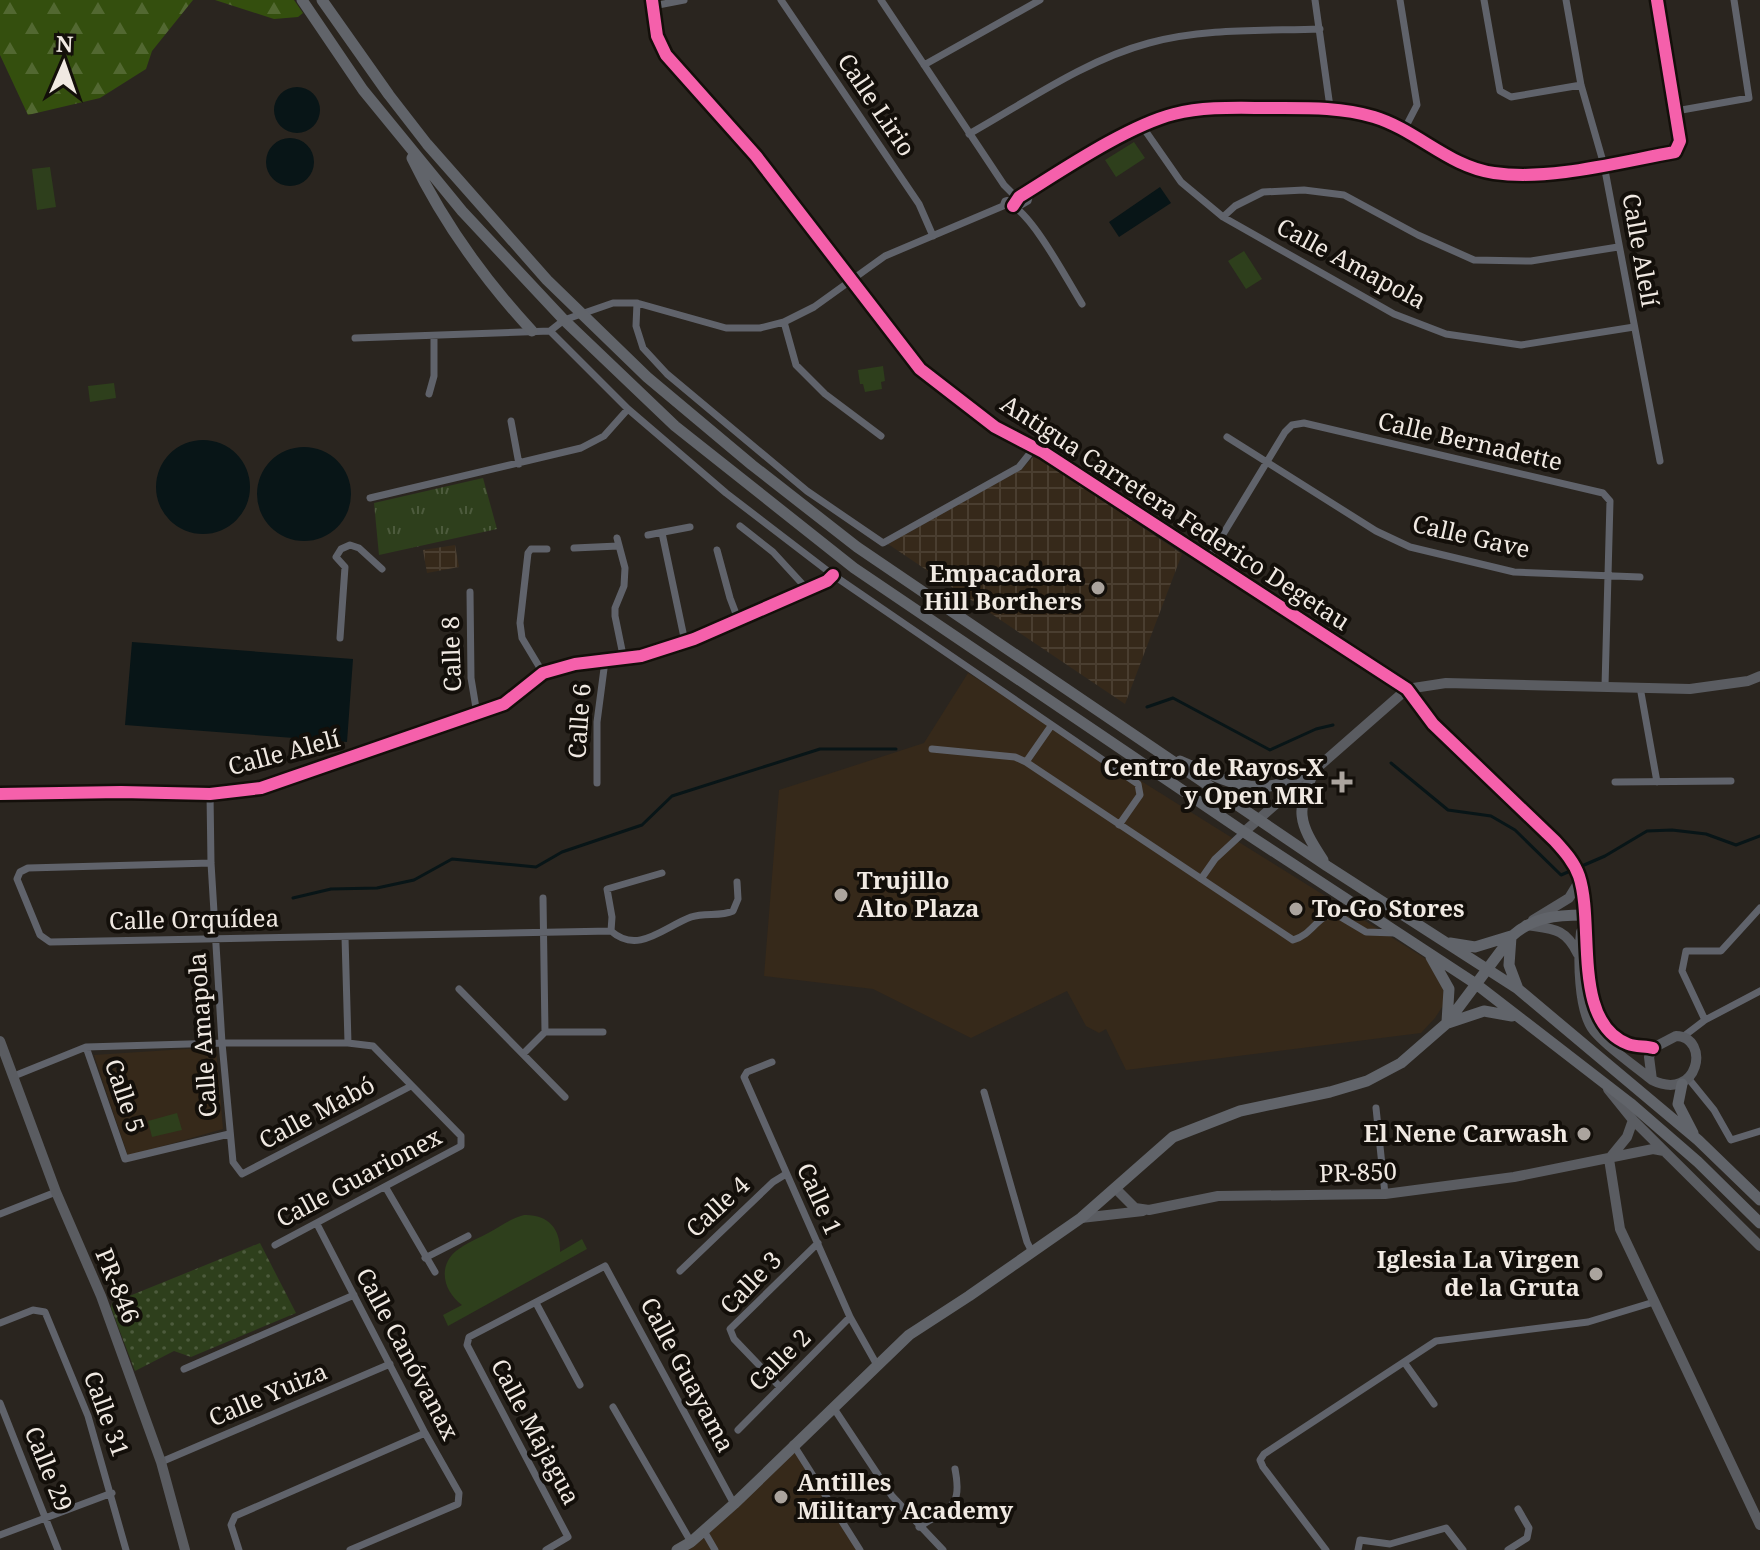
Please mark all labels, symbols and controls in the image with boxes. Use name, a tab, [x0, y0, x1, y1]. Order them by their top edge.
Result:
north arrow	[24, 24, 104, 104]
text: N	[56, 28, 74, 58]
street label: Calle Lirio	[831, 46, 924, 162]
street label: Calle Alelí	[1615, 190, 1668, 309]
street label: Calle Amapola	[1271, 209, 1432, 316]
street label: Antigua Carretera Federico Degetau	[995, 386, 1357, 637]
street label: Calle Bernadette	[1375, 403, 1566, 478]
street label: Calle Gave	[1409, 506, 1533, 565]
place label: Empacadora Hill Borthers	[924, 556, 1082, 617]
marker: Empacadora Hill Borthers	[1089, 579, 1107, 597]
street label: Calle 8	[433, 616, 468, 692]
street label: Calle 6	[559, 682, 598, 760]
street label: Calle Alelí	[224, 721, 344, 782]
place label: Centro de Rayos-X y Open MRI	[1103, 750, 1324, 811]
marker: Centro de Rayos-X y Open MRI	[1331, 771, 1353, 793]
place label: Trujillo Alto Plaza	[857, 863, 979, 924]
marker: Trujillo Alto Plaza	[832, 886, 850, 904]
place label: To-Go Stores	[1312, 891, 1465, 924]
marker: To-Go Stores	[1287, 900, 1305, 918]
street label: Calle Orquídea	[109, 901, 279, 936]
street label: Calle Amapola	[179, 952, 224, 1118]
street label: Calle 5	[98, 1054, 153, 1137]
street label: Calle Mabó	[253, 1067, 380, 1156]
place label: El Nene Carwash	[1364, 1116, 1568, 1149]
street label: Calle Guarionex	[270, 1119, 447, 1234]
marker: El Nene Carwash	[1575, 1125, 1593, 1143]
street label: PR-850	[1318, 1154, 1397, 1189]
street label: Calle 1	[790, 1157, 851, 1240]
street label: Calle 4	[678, 1168, 756, 1244]
place label: Iglesia La Virgen de la Gruta	[1377, 1242, 1580, 1303]
street label: PR-846	[88, 1243, 148, 1328]
street label: Calle 3	[712, 1243, 788, 1321]
street label: Calle Canóvanax	[349, 1262, 468, 1445]
marker: Iglesia La Virgen de la Gruta	[1587, 1265, 1605, 1283]
street label: Calle Guayama	[634, 1291, 743, 1457]
street label: Calle 2	[741, 1321, 817, 1397]
street label: Calle Majagua	[484, 1353, 589, 1510]
street label: Calle Yuiza	[203, 1354, 332, 1433]
street label: Calle 31	[77, 1366, 138, 1461]
street label: Calle 29	[17, 1421, 81, 1516]
place label: Antilles Military Academy	[797, 1465, 1013, 1526]
marker: Antilles Military Academy	[772, 1488, 790, 1506]

